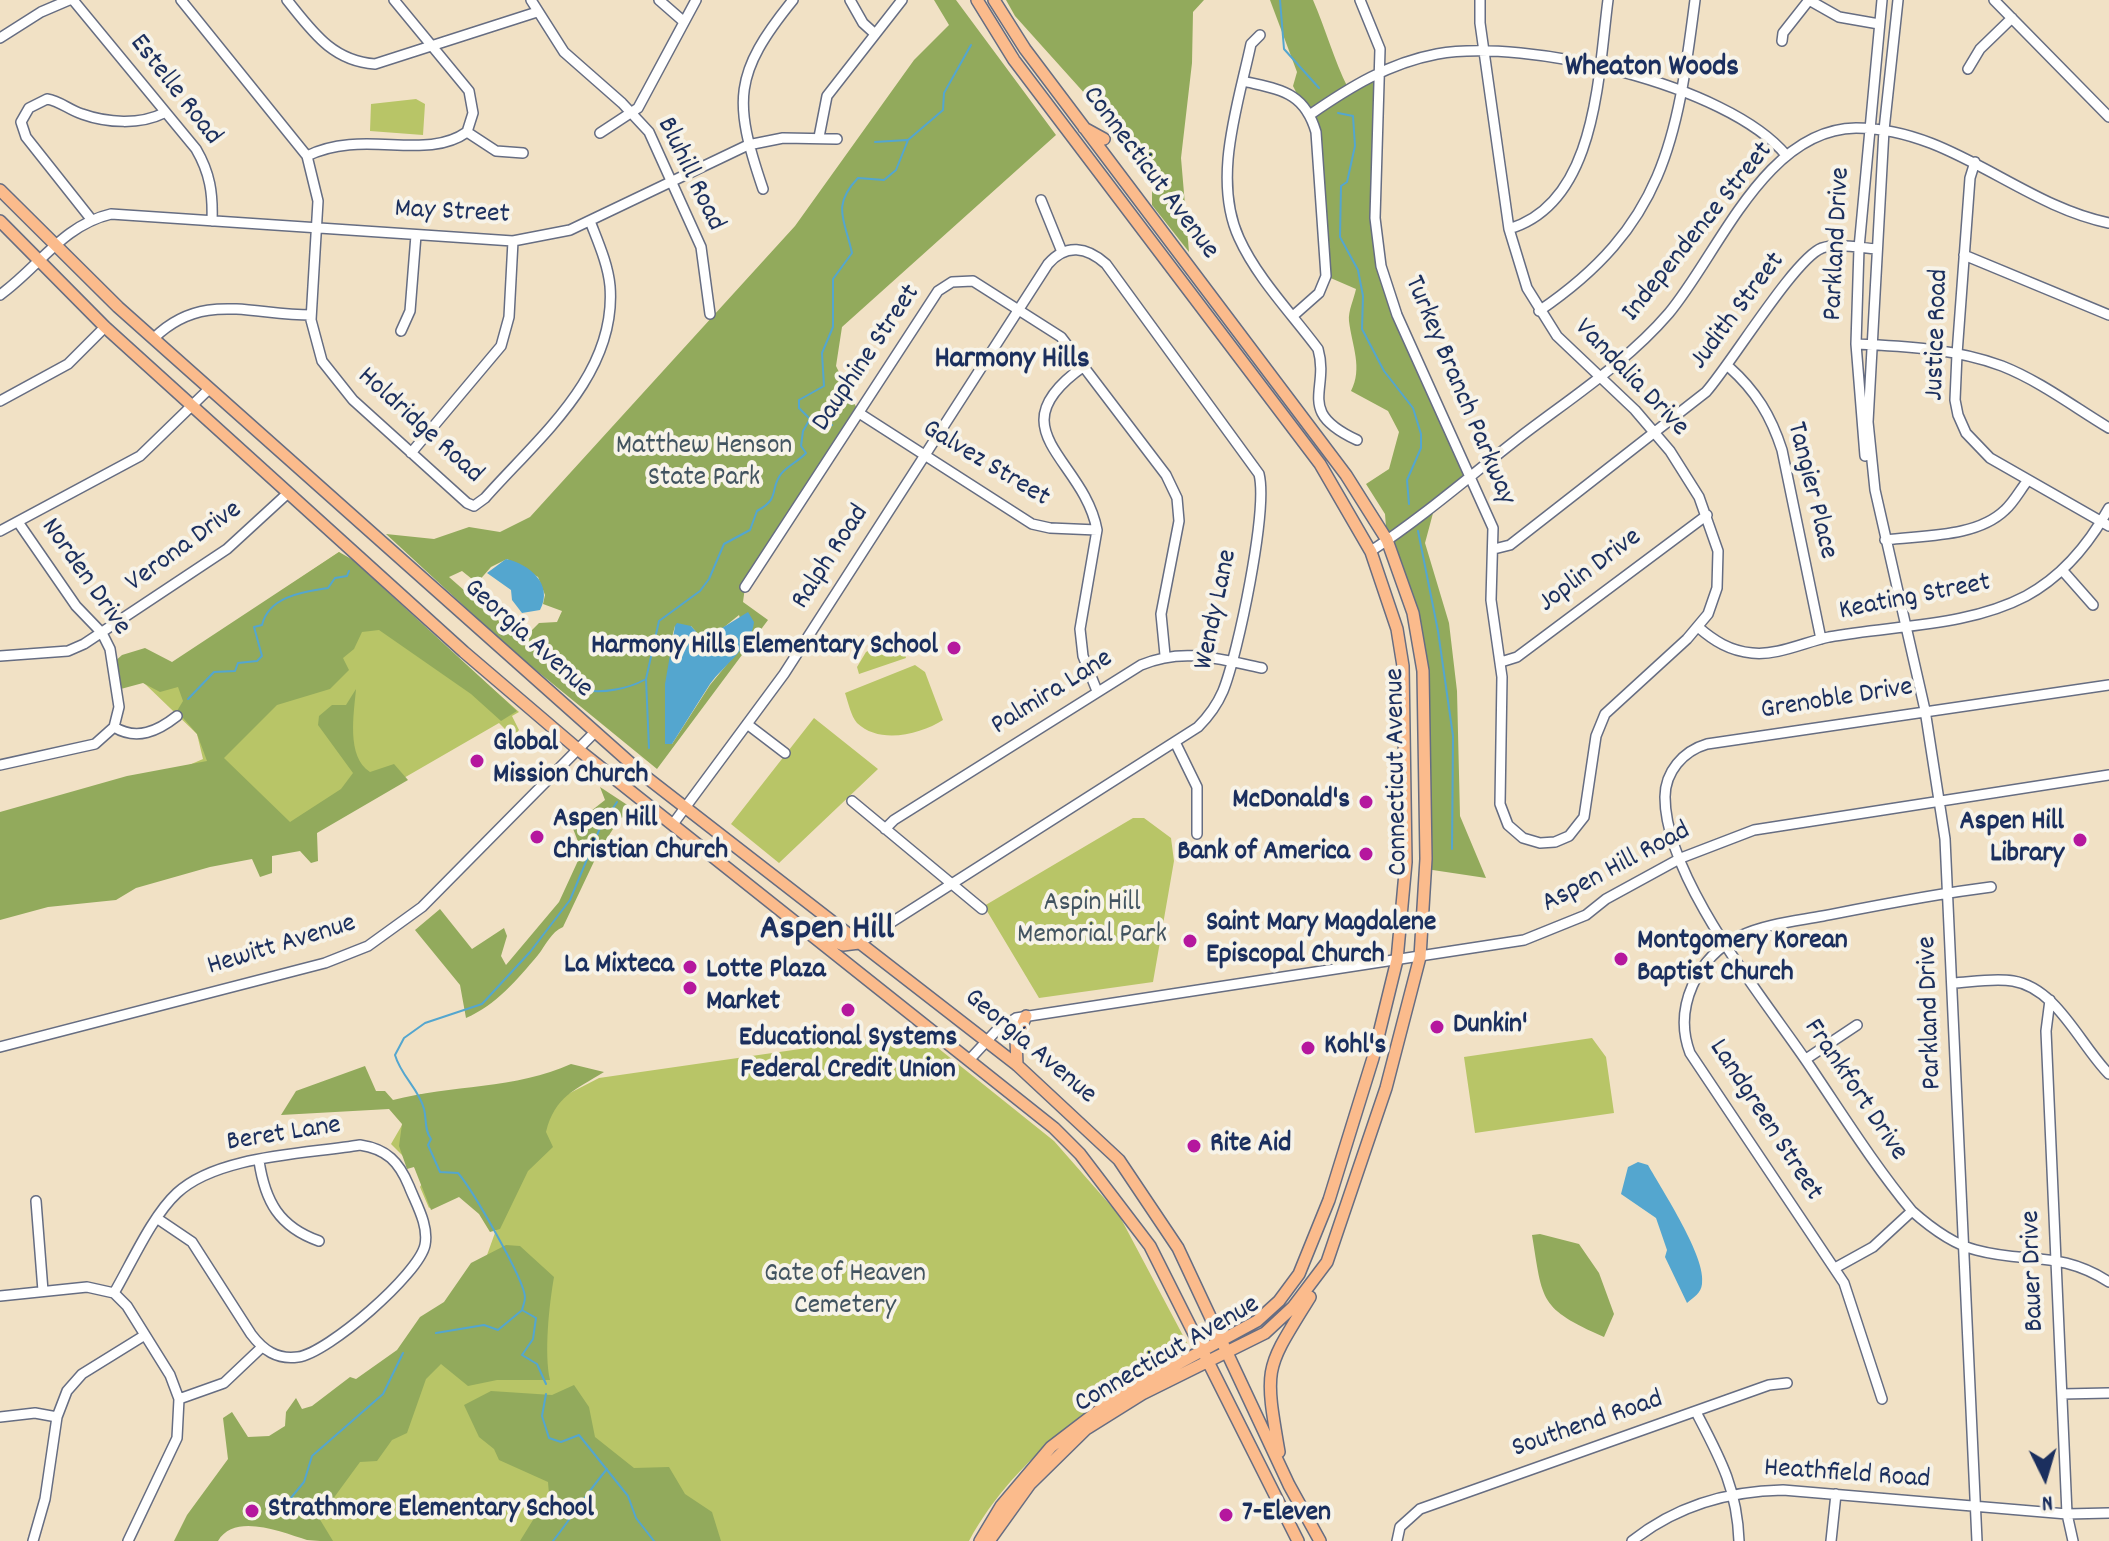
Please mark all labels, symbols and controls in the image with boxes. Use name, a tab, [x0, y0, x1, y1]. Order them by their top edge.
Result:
street label: Estelle Road	[120, 29, 228, 153]
district label: Wheaton Woods	[1565, 52, 1739, 88]
street label: Connecticut Avenue	[1073, 81, 1225, 267]
street label: Bluhill Road	[647, 113, 731, 237]
street label: Independence Street	[1616, 136, 1782, 330]
street label: Parkland Drive	[1818, 166, 1860, 322]
street label: May Street	[394, 194, 510, 234]
street label: Judith Street	[1684, 247, 1794, 377]
street label: Justice Road	[1920, 269, 1958, 401]
street label: Turkey Branch Parkway	[1395, 271, 1521, 511]
street label: Dauphine Street	[806, 279, 930, 439]
street label: Vandalia Drive	[1565, 313, 1695, 445]
district label: Harmony Hills	[934, 344, 1090, 380]
street label: Holdridge Road	[349, 361, 489, 493]
street label: Galvez Street	[915, 414, 1055, 516]
street label: Tangier Place	[1777, 419, 1843, 563]
park label: Matthew Henson State Park	[616, 431, 792, 497]
street label: Verona Drive	[120, 495, 250, 601]
street label: Ralph Road	[786, 499, 878, 617]
street label: Norden Drive	[31, 513, 137, 643]
street label: Joplin Drive	[1533, 522, 1649, 622]
street label: Wendy Lane	[1189, 547, 1247, 673]
street label: Keating Street	[1836, 568, 1994, 630]
street label: Georgia Avenue	[455, 573, 599, 707]
place label: Harmony Hills Elementary School	[591, 631, 938, 665]
marker: Harmony Hills Elementary School	[945, 639, 963, 657]
street label: Palmira Lane	[986, 644, 1120, 744]
street label: Connecticut Avenue	[1380, 668, 1418, 876]
street label: Grenoble Drive	[1758, 672, 1916, 730]
place label: Global Mission Church	[493, 728, 648, 794]
marker: Global Mission Church	[468, 752, 486, 770]
place label: McDonald's	[1232, 785, 1350, 819]
marker: McDonald's	[1357, 793, 1375, 811]
place label: Aspen Hill Christian Church	[553, 804, 728, 870]
place label: Aspen Hill Library	[1960, 807, 2064, 873]
street label: Aspen Hill Road	[1537, 816, 1697, 922]
marker: Aspen Hill Christian Church	[528, 828, 546, 846]
marker: Aspen Hill Library	[2071, 831, 2089, 849]
place label: Bank of America	[1177, 837, 1350, 871]
marker: Bank of America	[1357, 845, 1375, 863]
park label: Aspin Hill Memorial Park	[1017, 888, 1167, 954]
street label: Hewitt Avenue	[204, 908, 360, 986]
place label: Saint Mary Magdalene Episcopal Church	[1206, 908, 1436, 974]
district label: Aspen Hill	[760, 910, 894, 954]
place label: Montgomery Korean Baptist Church	[1637, 926, 1848, 992]
marker: Saint Mary Magdalene Episcopal Church	[1181, 932, 1199, 950]
street label: Parkland Drive	[1913, 935, 1951, 1091]
place label: La Mixteca	[564, 950, 674, 984]
marker: Montgomery Korean Baptist Church	[1612, 950, 1630, 968]
place label: Lotte Plaza Market	[706, 955, 826, 1021]
marker: La Mixteca	[681, 958, 699, 976]
marker: Lotte Plaza Market	[681, 979, 699, 997]
street label: Georgia Avenue	[956, 983, 1102, 1113]
marker: Educational Systems Federal Credit Union	[839, 1001, 857, 1019]
place label: Dunkin'	[1453, 1010, 1528, 1044]
street label: Frankfort Drive	[1794, 1014, 1914, 1168]
marker: Dunkin'	[1428, 1018, 1446, 1036]
place label: Educational Systems Federal Credit Union	[739, 1023, 957, 1089]
place label: Kohl's	[1324, 1031, 1386, 1065]
street label: Landgreen Street	[1699, 1034, 1829, 1208]
marker: Kohl's	[1299, 1039, 1317, 1057]
street label: Beret Lane	[225, 1110, 343, 1162]
place label: Rite Aid	[1210, 1129, 1291, 1163]
marker: Rite Aid	[1185, 1137, 1203, 1155]
street label: Bauer Drive	[2016, 1210, 2054, 1332]
park label: Gate of Heaven Cemetery	[764, 1259, 926, 1325]
street label: Connecticut Avenue	[1070, 1289, 1266, 1423]
street label: Southend Road	[1508, 1385, 1668, 1467]
north arrow	[2005, 1437, 2085, 1517]
street label: Heathfield Road	[1763, 1453, 1931, 1499]
text: N	[2040, 1485, 2054, 1517]
place label: Strathmore Elementary School	[268, 1494, 594, 1528]
place label: 7-Eleven	[1242, 1498, 1331, 1532]
marker: Strathmore Elementary School	[243, 1502, 261, 1520]
marker: 7-Eleven	[1217, 1506, 1235, 1524]

